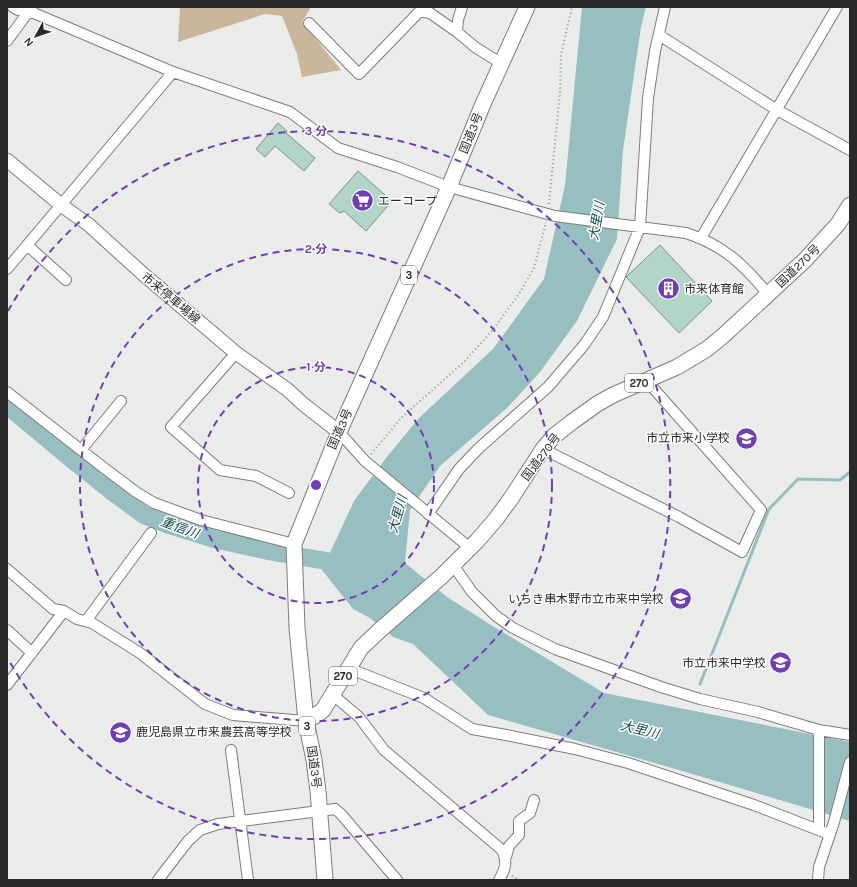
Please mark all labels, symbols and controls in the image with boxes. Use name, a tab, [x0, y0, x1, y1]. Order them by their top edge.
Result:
north arrow	[16, 16, 56, 56]
text: N	[21, 35, 36, 49]
street label: 国道3号	[456, 110, 486, 156]
text: 3 分	[305, 124, 327, 138]
supermarket icon: エーコープ	[349, 188, 375, 214]
place label: エーコープ	[378, 194, 437, 208]
water label: 大里川	[586, 199, 608, 242]
text: 2 分	[305, 242, 327, 256]
street label: 国道270号	[773, 242, 823, 290]
road number: 3	[401, 266, 417, 284]
street label: 市来停車場線	[139, 269, 203, 327]
building icon: 市来体育館	[656, 276, 682, 302]
place label: 市来体育館	[684, 282, 744, 296]
text: 1 分	[306, 360, 326, 374]
road number: 270	[625, 374, 653, 392]
street label: 国道3号	[325, 406, 355, 452]
school or university icon: 市立市来小学校	[733, 425, 759, 451]
street label: 国道270号	[519, 431, 563, 483]
place label: 市立市来小学校	[646, 431, 730, 445]
centre of rings	[309, 478, 323, 492]
water label: 大里川	[385, 491, 411, 535]
water label: 重信川	[159, 514, 203, 542]
school or university icon: いちき串木野市立市来中学校	[667, 586, 693, 612]
place label: いちき串木野市立市来中学校	[508, 592, 664, 606]
school or university icon: 市立市来中学校	[768, 650, 794, 676]
place label: 市立市来中学校	[682, 656, 766, 670]
road number: 270	[329, 667, 357, 685]
road number: 3	[299, 717, 315, 735]
water label: 大里川	[619, 717, 663, 742]
school or university icon: 鹿児島県立市来農芸高等学校	[108, 719, 134, 745]
place label: 鹿児島県立市来農芸高等学校	[136, 725, 292, 739]
street label: 国道3号	[304, 745, 324, 789]

